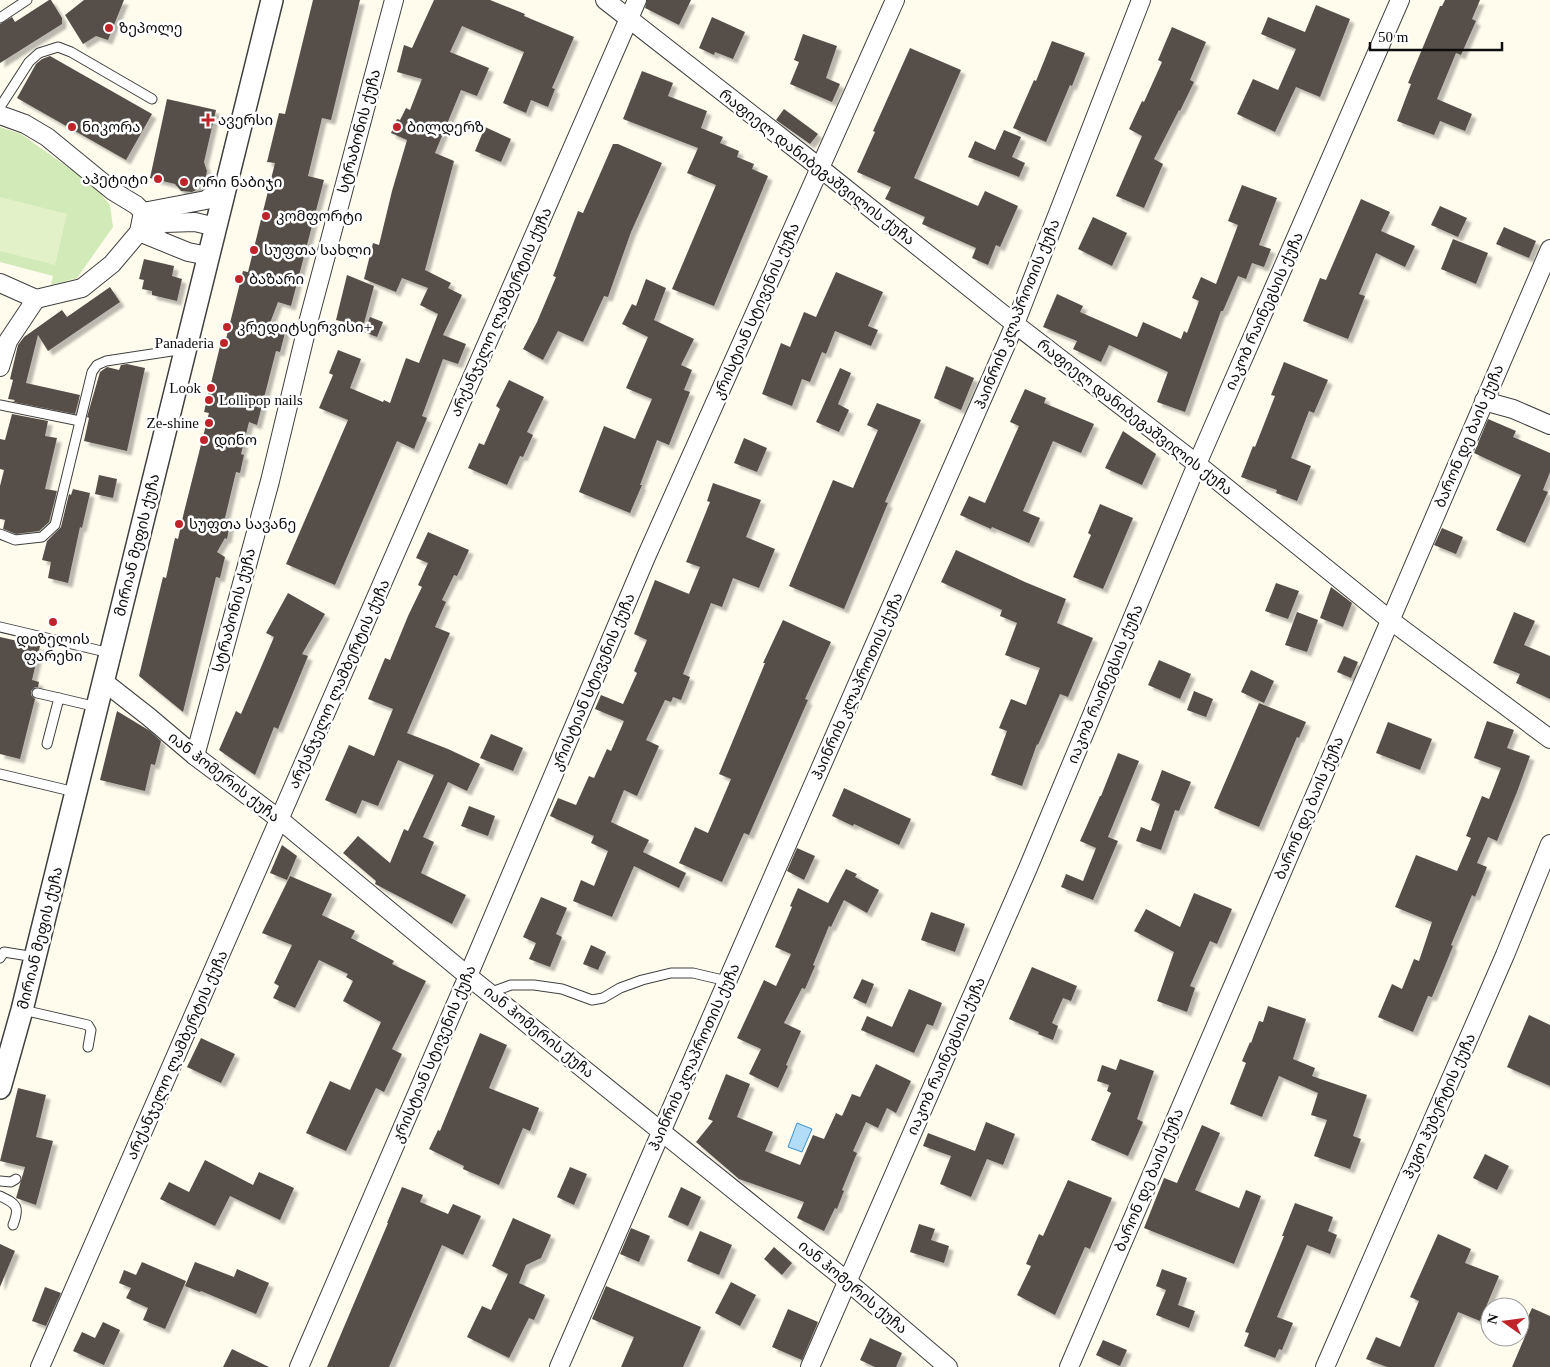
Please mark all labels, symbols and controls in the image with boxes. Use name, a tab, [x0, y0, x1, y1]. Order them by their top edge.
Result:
place label: ზეპოლე	[119, 20, 183, 37]
scale bar	[1370, 20, 1502, 52]
marker: ზეპოლე	[103, 22, 115, 34]
text: 50 m	[1378, 29, 1409, 45]
street label: სტრაბონის ქუჩა	[335, 67, 384, 195]
street label: რაფიელ დანიბეგაშვილის ქუჩა	[716, 86, 918, 249]
place label: ავერსი	[218, 112, 273, 129]
marker: ავერსი	[202, 114, 214, 126]
place label: ნიკორა	[82, 119, 141, 136]
place label: ბილდერზ	[407, 119, 484, 136]
marker: ნიკორა	[66, 121, 78, 133]
marker: ბილდერზ	[391, 121, 403, 133]
place label: აპეტიტი	[82, 171, 148, 188]
marker: აპეტიტი	[152, 173, 164, 185]
place label: ორი ნაბიჯი	[194, 174, 282, 191]
marker: ორი ნაბიჯი	[178, 176, 190, 188]
street label: არქანჯელო ლამბერტის ქუჩა	[447, 205, 555, 419]
place label: კომფორტი	[276, 208, 363, 225]
marker: კომფორტი	[260, 210, 272, 222]
street label: ჰაინრიხ კლაპროთის ქუჩა	[971, 217, 1063, 412]
street label: კრისტიან სტივენის ქუჩა	[710, 220, 803, 402]
street label: იაკობ რაინეგსის ქუჩა	[1222, 230, 1307, 393]
place label: სუფთა სახლი	[264, 242, 371, 259]
marker: სუფთა სახლი	[248, 244, 260, 256]
place label: ბაზარი	[249, 271, 304, 287]
marker: ბაზარი	[233, 273, 245, 285]
place label: კრედიტსერვისი+	[237, 319, 372, 336]
marker: კრედიტსერვისი+	[221, 321, 233, 333]
place label: Panaderia	[155, 335, 214, 351]
street label: რაფიელ დანიბეგაშვილის ქუჩა	[1034, 336, 1236, 499]
marker: Panaderia	[218, 337, 230, 349]
street label: ბარონ დე ბაის ქუჩა	[1432, 362, 1507, 510]
place label: Look	[169, 380, 201, 396]
marker: Look	[205, 382, 217, 394]
place label: Lollipop nails	[219, 392, 303, 408]
marker: Lollipop nails	[203, 394, 215, 406]
place label: Ze-shine	[147, 415, 199, 431]
marker: Ze-shine	[203, 417, 215, 429]
place label: დინო	[214, 432, 257, 449]
marker: დინო	[198, 434, 210, 446]
street label: მირიან მეფის ქუჩა	[112, 472, 163, 618]
place label: სუფთა სავანე	[189, 516, 296, 533]
marker: სუფთა სავანე	[173, 518, 185, 530]
street label: სტრაბონის ქუჩა	[210, 546, 259, 674]
street label: არქანჯელო ლამბერტის ქუჩა	[285, 577, 393, 791]
street label: ჰაინრიხ კლაპროთის ქუჩა	[808, 590, 907, 783]
street label: კრისტიან სტივენის ქუჩა	[548, 591, 639, 774]
street label: იაკობ რაინეგსის ქუჩა	[1064, 602, 1147, 766]
marker: დიზელის ფარეხი	[47, 616, 59, 628]
place label: დიზელის ფარეხი	[16, 631, 90, 665]
street label: იან ჰომერის ქუჩა	[165, 729, 283, 826]
street label: ბარონ დე ბაის ქუჩა	[1272, 734, 1347, 882]
street label: მირიან მეფის ქუჩა	[15, 865, 66, 1011]
street label: არქანჯელო ლამბერტის ქუჩა	[123, 948, 231, 1162]
street label: ჰაინრიხ კლაპროთის ქუჩა	[645, 961, 744, 1154]
street label: კრისტიან სტივენის ქუჩა	[389, 963, 480, 1146]
street label: იაკობ რაინეგსის ქუჩა	[904, 975, 989, 1138]
street label: იან ჰომერის ქუჩა	[480, 983, 597, 1082]
street label: ჰუგო ჰუბერტის ქუჩა	[1400, 1031, 1479, 1182]
street label: ბარონ დე ბაის ქუჩა	[1112, 1106, 1187, 1254]
street label: იან ჰომერის ქუჩა	[795, 1237, 910, 1338]
north arrow	[1480, 1297, 1530, 1347]
text: N	[1484, 1312, 1501, 1326]

